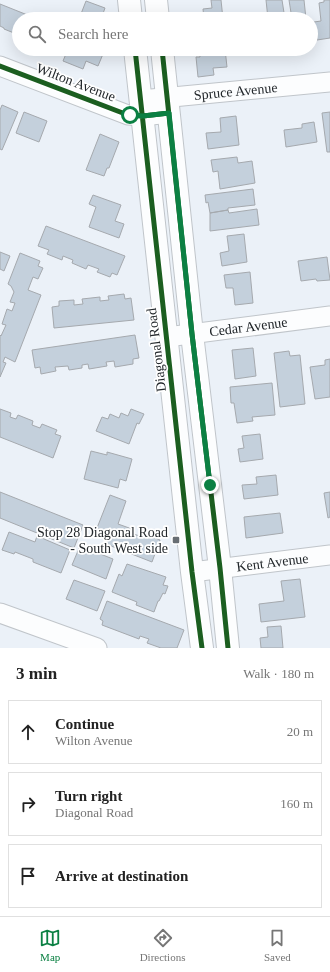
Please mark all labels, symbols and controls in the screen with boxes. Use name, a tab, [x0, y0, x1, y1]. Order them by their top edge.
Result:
search box	[12, 12, 318, 56]
icon: search	[26, 23, 48, 45]
text: Search here	[58, 26, 128, 42]
street label: Wilton Avenue	[34, 60, 118, 104]
street label: Spruce Avenue	[193, 80, 278, 103]
route start	[121, 106, 139, 124]
street label: Diagonal Road	[144, 307, 169, 393]
street label: Cedar Avenue	[208, 315, 288, 339]
route end	[201, 476, 219, 494]
place label: Stop 28 Diagonal Road - South West side	[37, 525, 168, 556]
marker: Stop 28 Diagonal Road - South West side	[171, 535, 181, 545]
street label: Kent Avenue	[236, 551, 309, 574]
text: 3 min	[16, 664, 57, 683]
text: Walk · 180 m	[243, 666, 314, 681]
text: Continue	[55, 716, 114, 732]
icon: ahead	[17, 721, 39, 743]
text: 20 m	[287, 724, 313, 739]
text: Wilton Avenue	[55, 733, 133, 748]
text: Turn right	[55, 788, 122, 804]
icon: right	[17, 793, 39, 815]
text: 160 m	[280, 796, 313, 811]
text: Diagonal Road	[55, 805, 133, 820]
icon: arrive	[17, 865, 39, 887]
text: Arrive at destination	[55, 868, 188, 884]
tab: Map	[39, 927, 61, 963]
tab: Directions	[140, 927, 185, 963]
tab: Saved	[264, 927, 291, 963]

